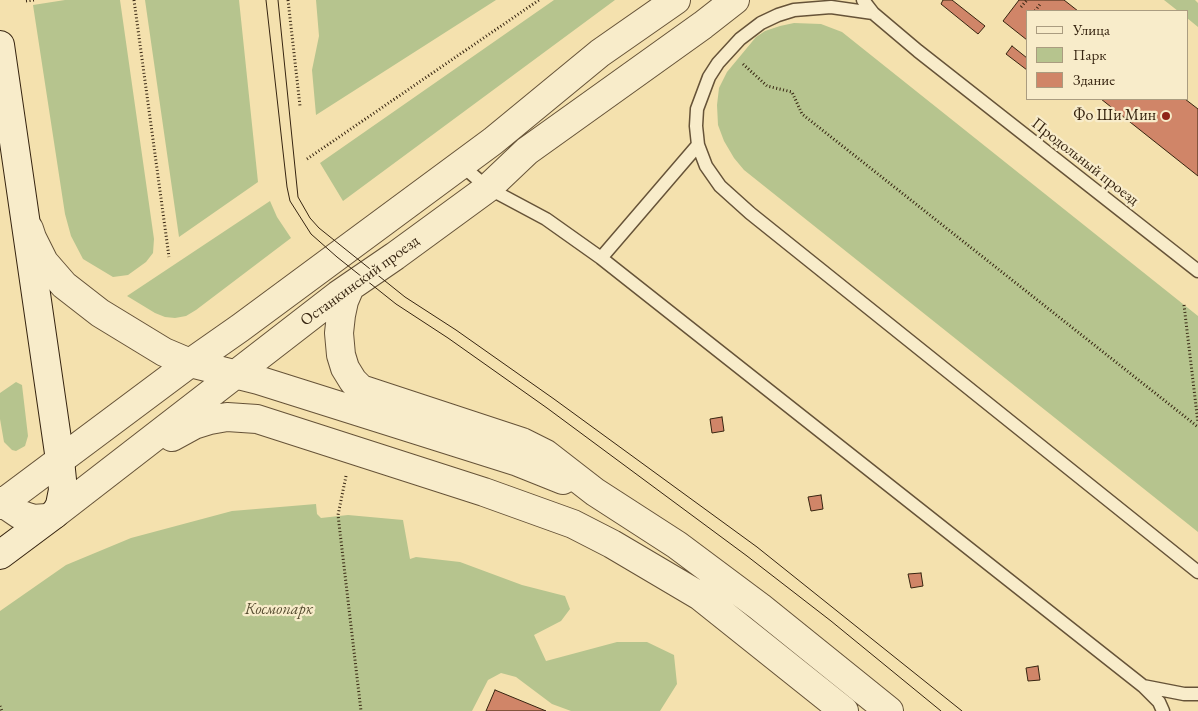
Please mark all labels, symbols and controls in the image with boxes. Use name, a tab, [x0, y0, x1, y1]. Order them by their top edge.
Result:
legend	[1026, 10, 1188, 100]
text: Улица	[1073, 20, 1110, 39]
text: Парк	[1073, 45, 1106, 64]
text: Здание	[1073, 70, 1115, 89]
place label: Фо Ши Мин	[1073, 106, 1156, 126]
marker: Фо Ши Мин	[1160, 110, 1172, 122]
street label: Продольный проезд	[1027, 114, 1143, 210]
street label: Останкинский проезд	[297, 231, 423, 331]
park label: Космопарк	[245, 600, 313, 620]

